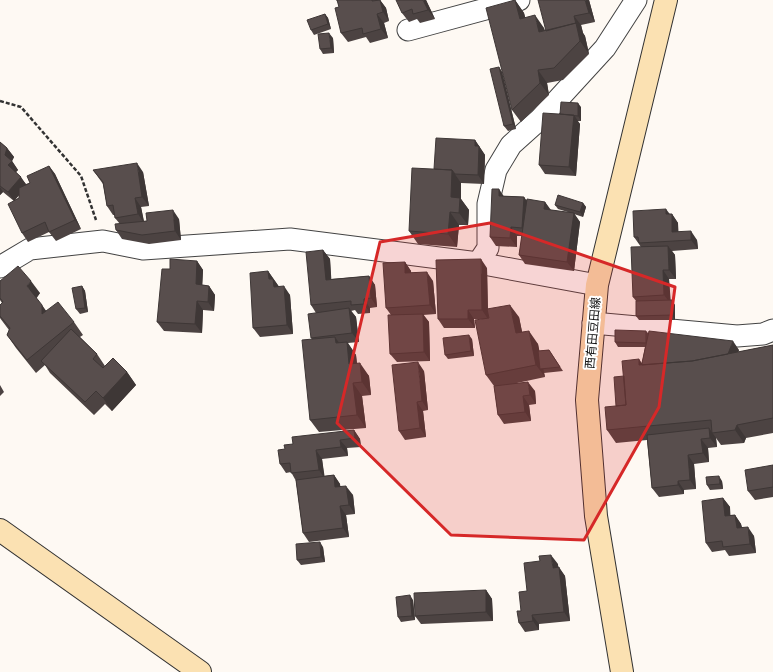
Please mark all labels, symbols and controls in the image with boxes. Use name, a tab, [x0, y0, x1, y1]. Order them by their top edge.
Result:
street label: 西有田豆田線	[580, 296, 604, 370]

